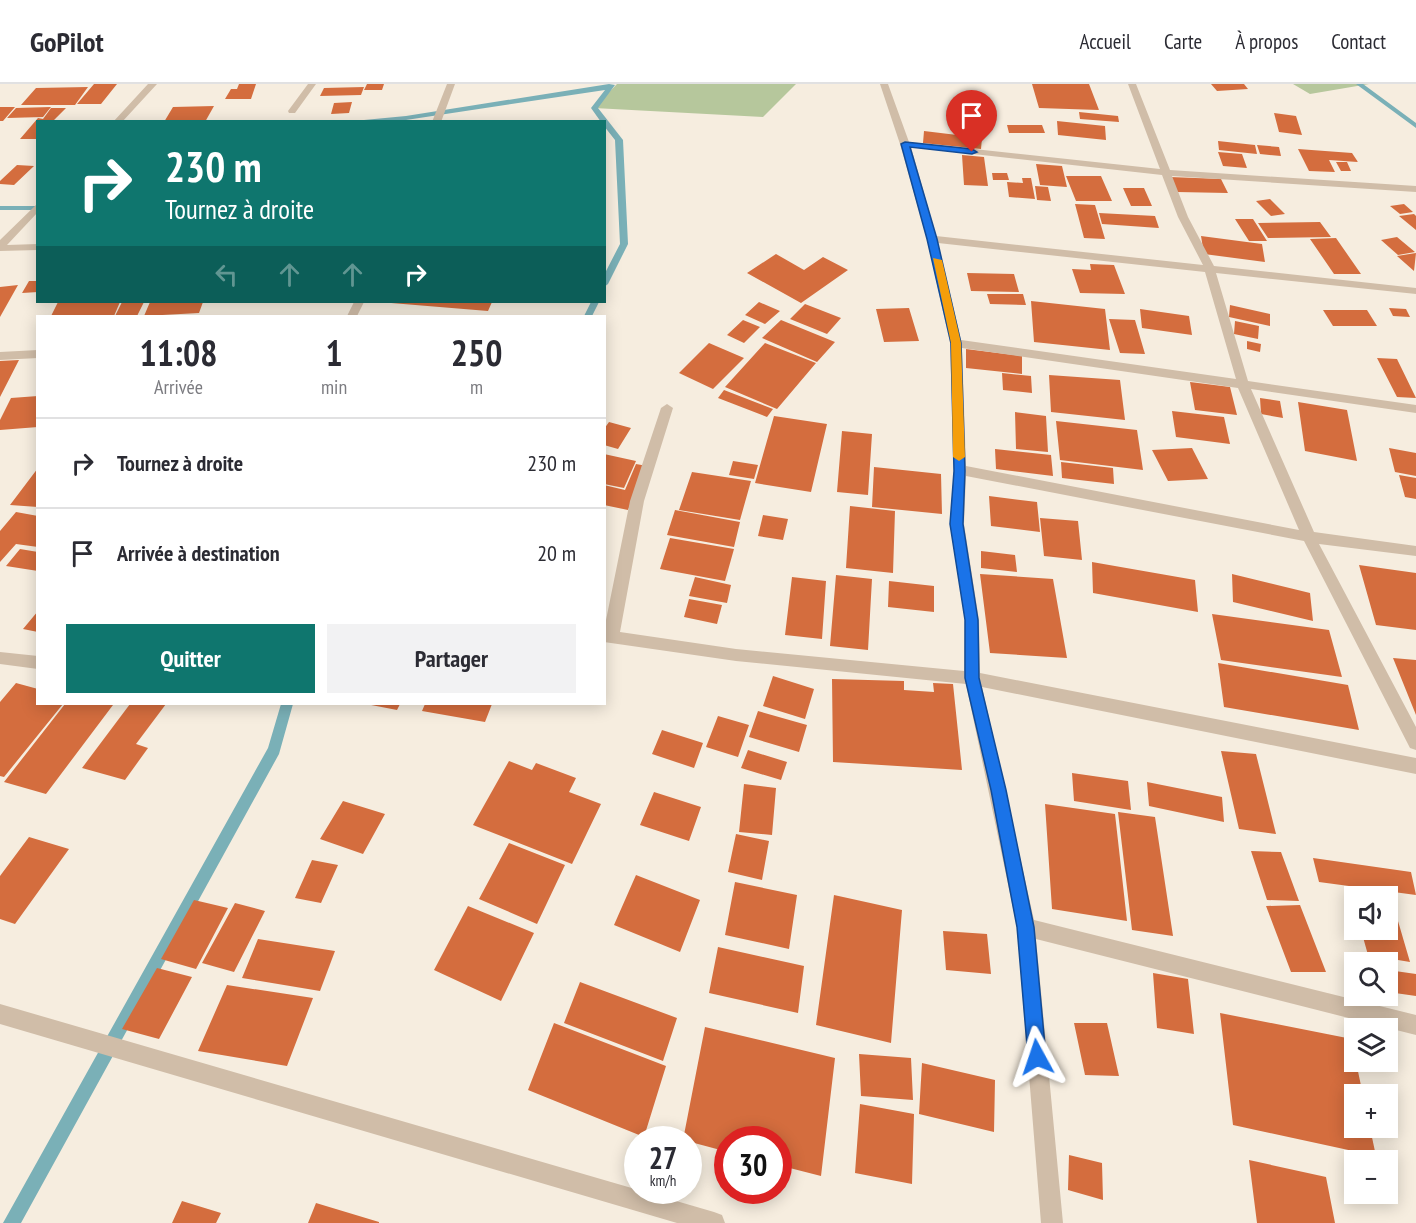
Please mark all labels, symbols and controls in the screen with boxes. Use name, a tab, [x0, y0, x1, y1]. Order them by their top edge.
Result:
text: GoPilot	[30, 23, 104, 60]
text: Accueil	[1079, 28, 1131, 55]
text: Carte	[1164, 28, 1202, 55]
text: À propos	[1235, 28, 1298, 55]
text: Contact	[1331, 28, 1386, 55]
pin	[946, 90, 997, 152]
icon: arrive	[955, 99, 988, 132]
text: 230 m	[165, 139, 262, 194]
icon: right	[66, 144, 144, 222]
text: Tournez à droite	[165, 192, 314, 226]
icon: left	[210, 258, 243, 291]
icon: ahead	[273, 258, 306, 291]
icon: ahead	[336, 258, 369, 291]
icon: right	[399, 258, 432, 291]
text: 11:08	[140, 329, 217, 376]
text: 1	[325, 329, 343, 376]
text: 250	[451, 329, 502, 376]
text: Arrivée	[154, 374, 203, 400]
text: min	[321, 374, 347, 400]
text: m	[470, 374, 483, 400]
icon: right	[66, 447, 99, 480]
text: Tournez à droite	[117, 449, 243, 477]
text: 230 m	[527, 449, 576, 477]
icon: arrive	[66, 537, 99, 570]
text: Arrivée à destination	[117, 539, 280, 567]
text: 20 m	[537, 539, 576, 567]
button: Quitter	[66, 624, 315, 693]
button: Partager	[327, 624, 576, 693]
map controls	[1344, 886, 1398, 1204]
button: sound	[1344, 886, 1398, 940]
button: search	[1344, 952, 1398, 1006]
button: layers	[1344, 1018, 1398, 1072]
position arrow	[1005, 1025, 1069, 1089]
button: +	[1344, 1084, 1398, 1138]
speed limit sign: 30	[714, 1126, 792, 1204]
text: 27	[649, 1138, 677, 1177]
button: −	[1344, 1150, 1398, 1204]
text: km/h	[650, 1171, 676, 1190]

